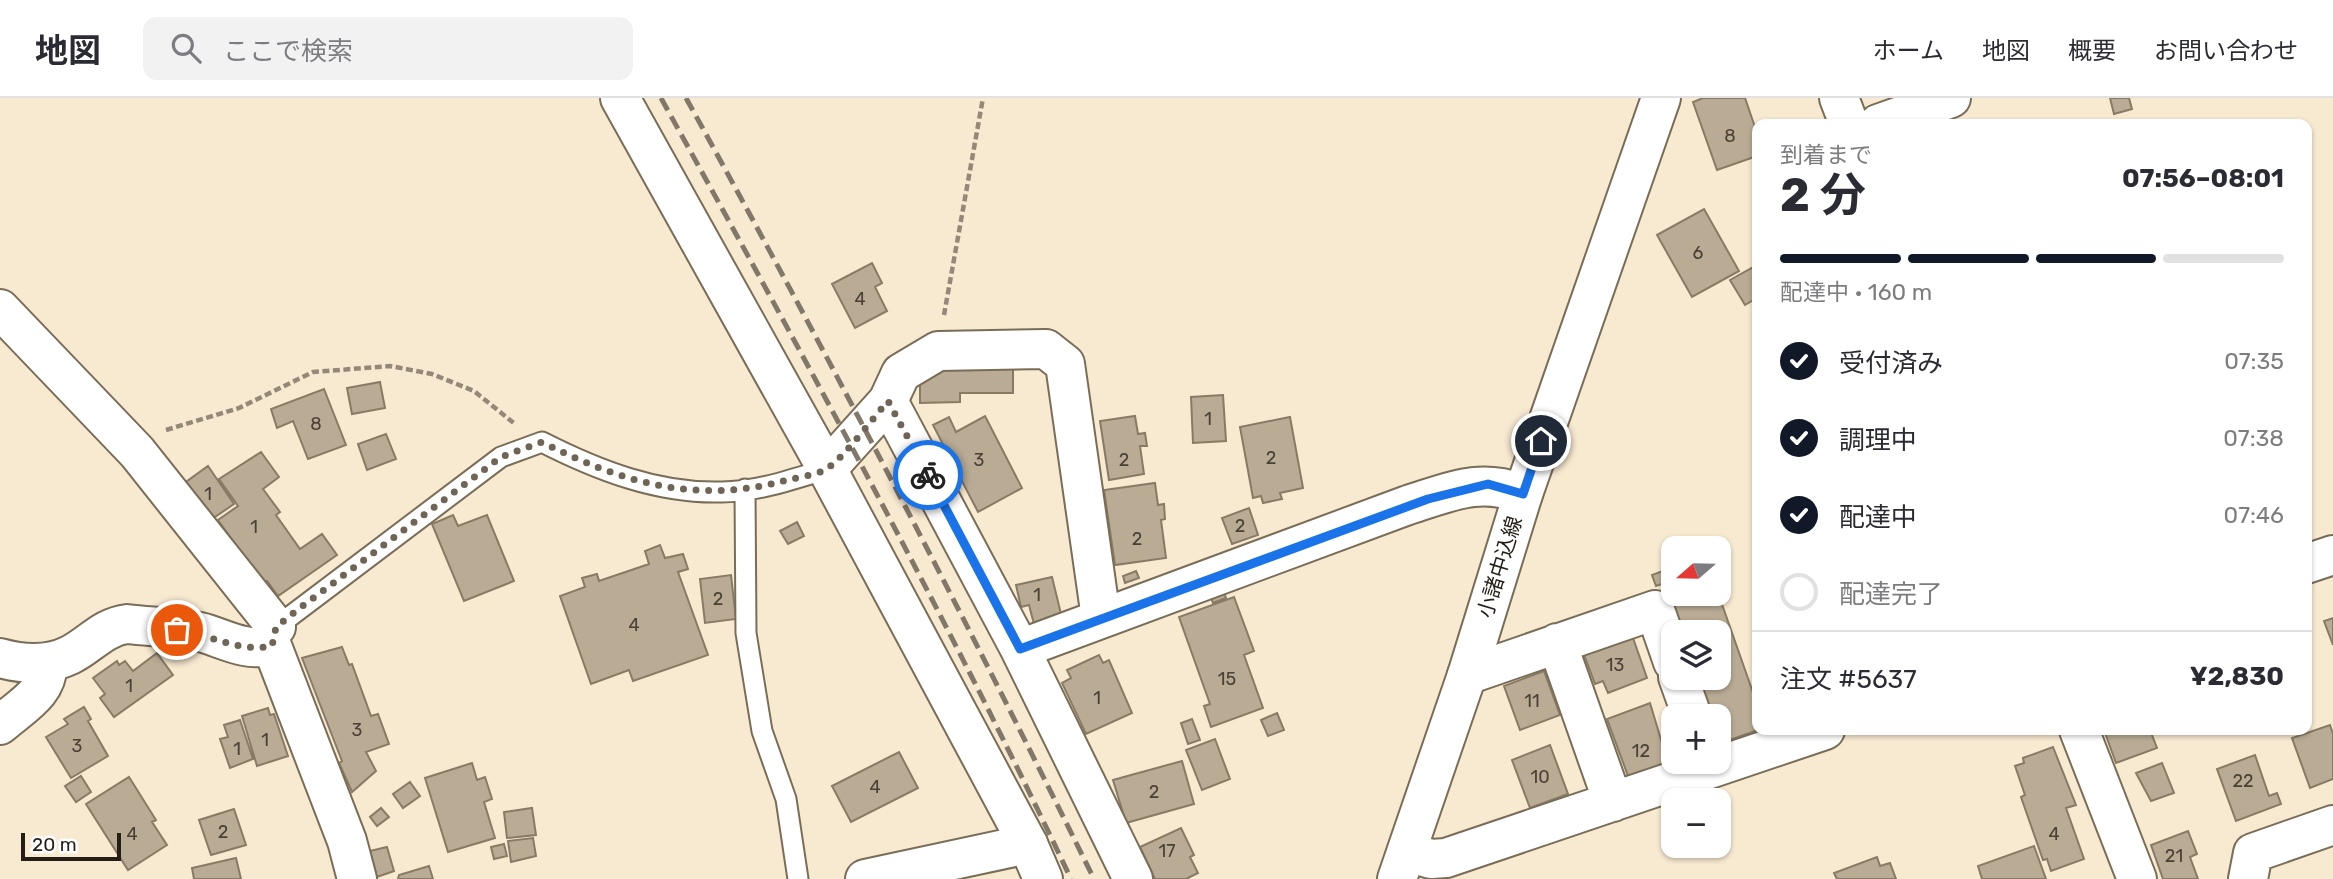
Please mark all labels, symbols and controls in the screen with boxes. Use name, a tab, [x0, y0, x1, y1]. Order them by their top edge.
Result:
search box	[143, 17, 633, 80]
icon: search	[167, 29, 205, 67]
text: 地図	[35, 31, 101, 70]
text: ここで検索	[223, 36, 353, 67]
text: ホーム	[1873, 37, 1944, 65]
text: 地図	[1982, 37, 2030, 65]
text: 概要	[2068, 37, 2116, 65]
text: お問い合わせ	[2154, 37, 2298, 65]
house number: 8	[1724, 125, 1736, 147]
text: 到着まで	[1780, 141, 1872, 169]
text: 07:56–08:01	[2122, 163, 2284, 194]
text: 2 分	[1780, 168, 1866, 223]
house number: 6	[1693, 242, 1704, 264]
text: 配達中 · 160 m	[1780, 278, 1932, 306]
house number: 4	[854, 288, 866, 310]
icon: check	[1780, 342, 1818, 380]
text: 07:35	[2224, 347, 2284, 375]
text: 受付済み	[1839, 348, 1943, 379]
house number: 1	[1204, 408, 1212, 430]
pin	[1511, 411, 1571, 471]
house number: 8	[310, 413, 322, 435]
icon: check	[1780, 419, 1818, 457]
icon: home	[1522, 422, 1560, 460]
text: 07:38	[2223, 424, 2284, 452]
text: 調理中	[1839, 425, 1917, 456]
courier	[893, 440, 963, 510]
house number: 2	[1266, 447, 1276, 469]
house number: 3	[974, 449, 984, 471]
house number: 2	[1119, 449, 1129, 471]
icon: bike	[909, 456, 947, 494]
house number: 1	[204, 483, 212, 505]
icon: check	[1780, 496, 1818, 534]
text: 07:46	[2224, 501, 2284, 529]
text: 配達中	[1839, 502, 1917, 533]
street label: 小諸中込線	[1472, 513, 1527, 621]
house number: 2	[1235, 515, 1245, 537]
house number: 1	[250, 516, 258, 538]
house number: 2	[1132, 528, 1142, 550]
north arrow	[1661, 536, 1731, 606]
map controls	[1661, 536, 1731, 858]
text: 配達完了	[1839, 579, 1943, 610]
house number: 1	[1033, 584, 1041, 606]
house number: 2	[713, 588, 723, 610]
pin	[147, 600, 207, 660]
icon: bag	[158, 611, 196, 649]
house number: 4	[628, 614, 640, 636]
button: layers	[1661, 620, 1731, 690]
house number: 13	[1606, 654, 1624, 676]
text: ¥2,830	[2190, 661, 2284, 692]
text: 注文 #5637	[1780, 664, 1917, 695]
house number: 15	[1218, 668, 1236, 690]
house number: 1	[125, 675, 133, 697]
house number: 1	[1093, 687, 1101, 709]
house number: 11	[1524, 690, 1540, 712]
button: +	[1661, 704, 1731, 774]
house number: 3	[352, 719, 362, 741]
house number: 1	[261, 729, 269, 751]
house number: 3	[72, 735, 82, 757]
house number: 1	[233, 738, 241, 760]
house number: 12	[1632, 740, 1650, 762]
house number: 10	[1530, 766, 1550, 788]
house number: 22	[2232, 770, 2254, 792]
house number: 4	[869, 776, 881, 798]
house number: 2	[1149, 781, 1159, 803]
button: −	[1661, 788, 1731, 858]
house number: 2	[218, 821, 228, 843]
house number: 4	[126, 823, 138, 845]
house number: 4	[2048, 823, 2060, 845]
scale bar	[21, 830, 121, 862]
text: 20 m	[32, 833, 77, 856]
house number: 17	[1159, 840, 1175, 862]
house number: 21	[2165, 845, 2183, 867]

